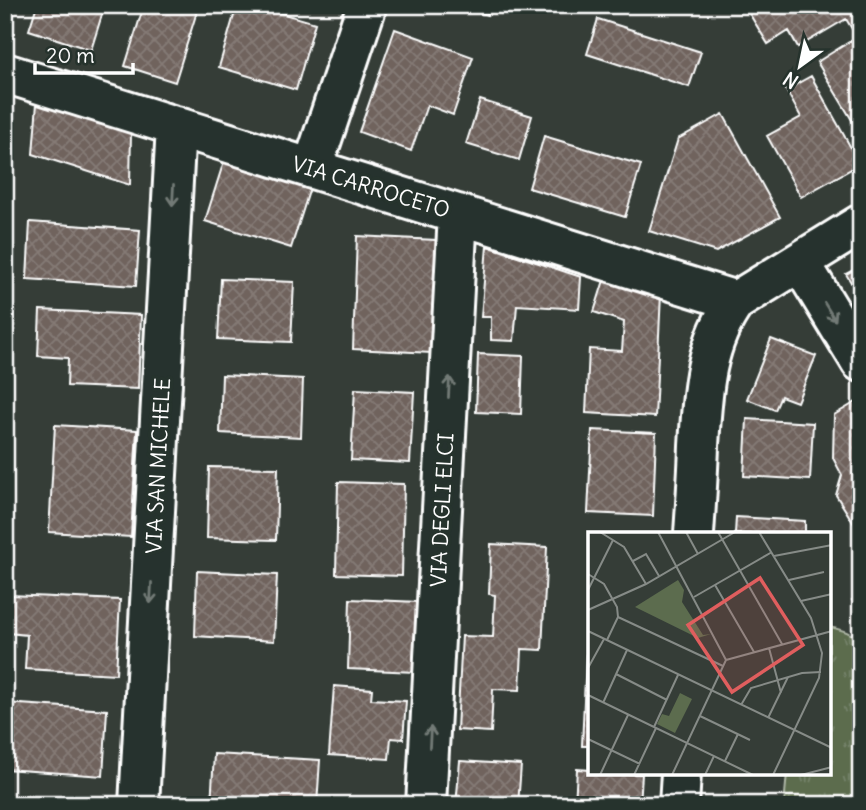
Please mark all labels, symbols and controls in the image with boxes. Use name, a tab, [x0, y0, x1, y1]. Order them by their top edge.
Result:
scale bar	[35, 32, 133, 76]
north arrow	[764, 32, 834, 102]
text: 20 m	[46, 42, 95, 69]
text: N	[779, 67, 803, 94]
street label: VIA CARROCETO	[289, 150, 453, 224]
one-way arrow	[166, 183, 179, 206]
one-way arrow	[824, 302, 838, 322]
one-way arrow	[443, 376, 456, 399]
street label: VIA SAN MICHELE	[140, 377, 176, 555]
street label: VIA DEGLI ELCI	[424, 432, 460, 588]
inset map	[588, 532, 831, 775]
one-way arrow	[144, 581, 157, 604]
one-way arrow	[423, 725, 436, 748]

